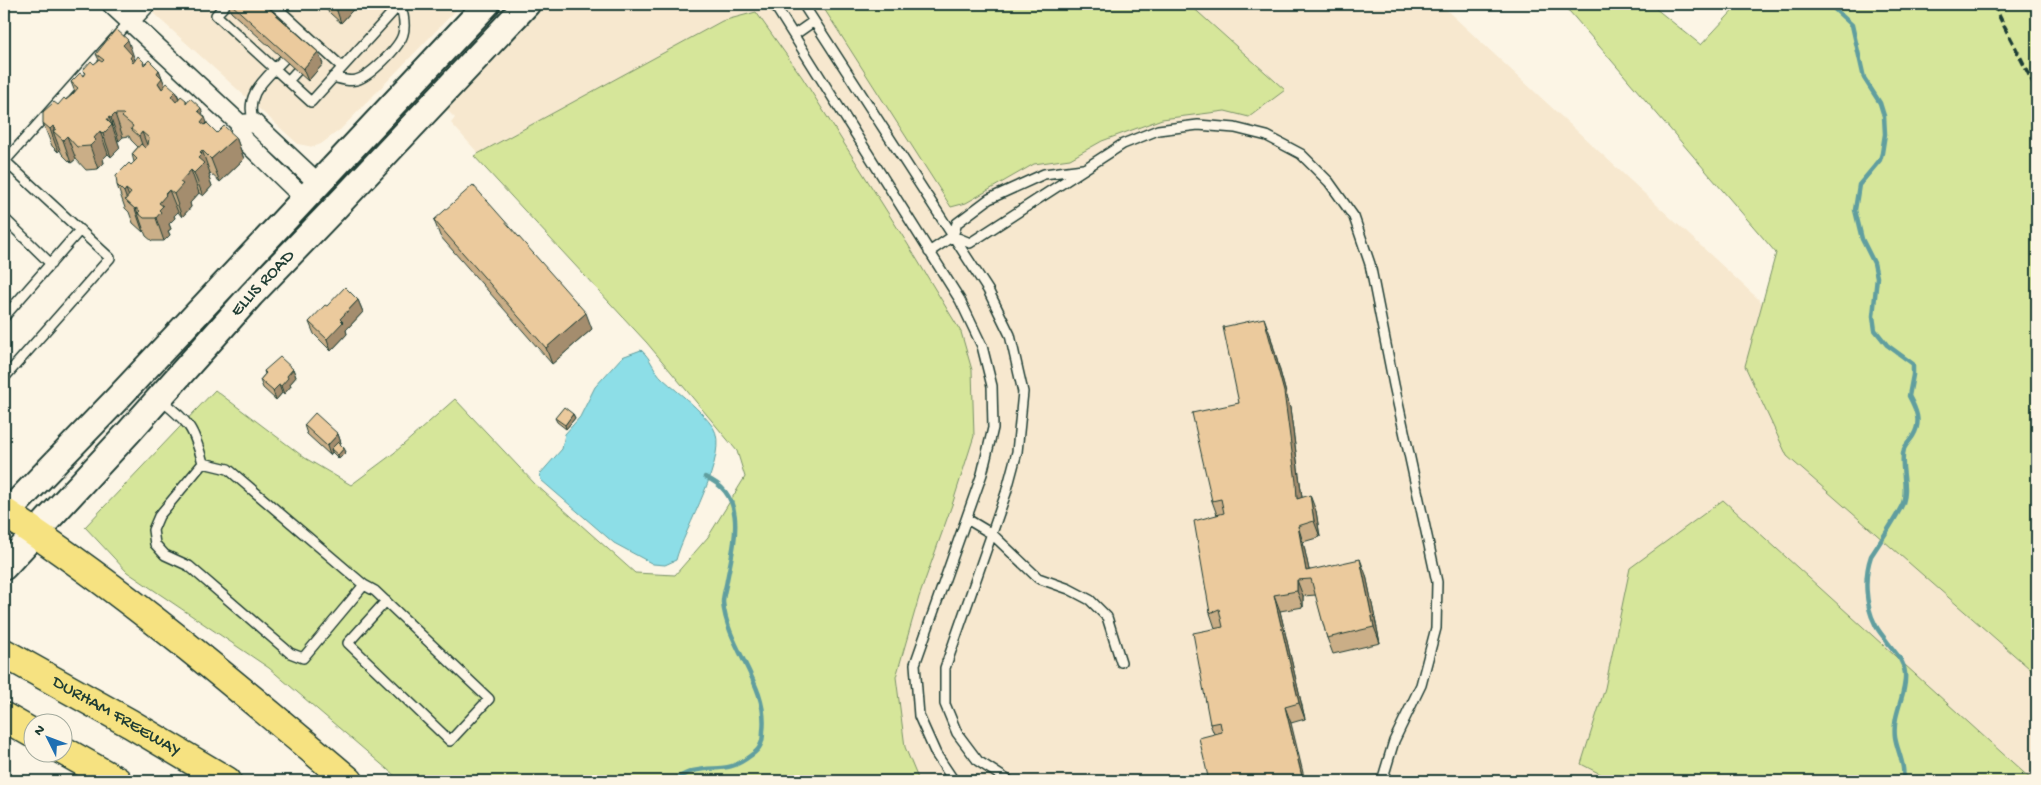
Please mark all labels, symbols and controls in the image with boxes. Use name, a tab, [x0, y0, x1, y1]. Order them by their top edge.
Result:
street label: ELLIS ROAD	[226, 245, 299, 321]
street label: DURHAM FREEWAY	[47, 671, 184, 762]
north arrow	[22, 712, 72, 762]
text: N	[31, 722, 50, 740]

